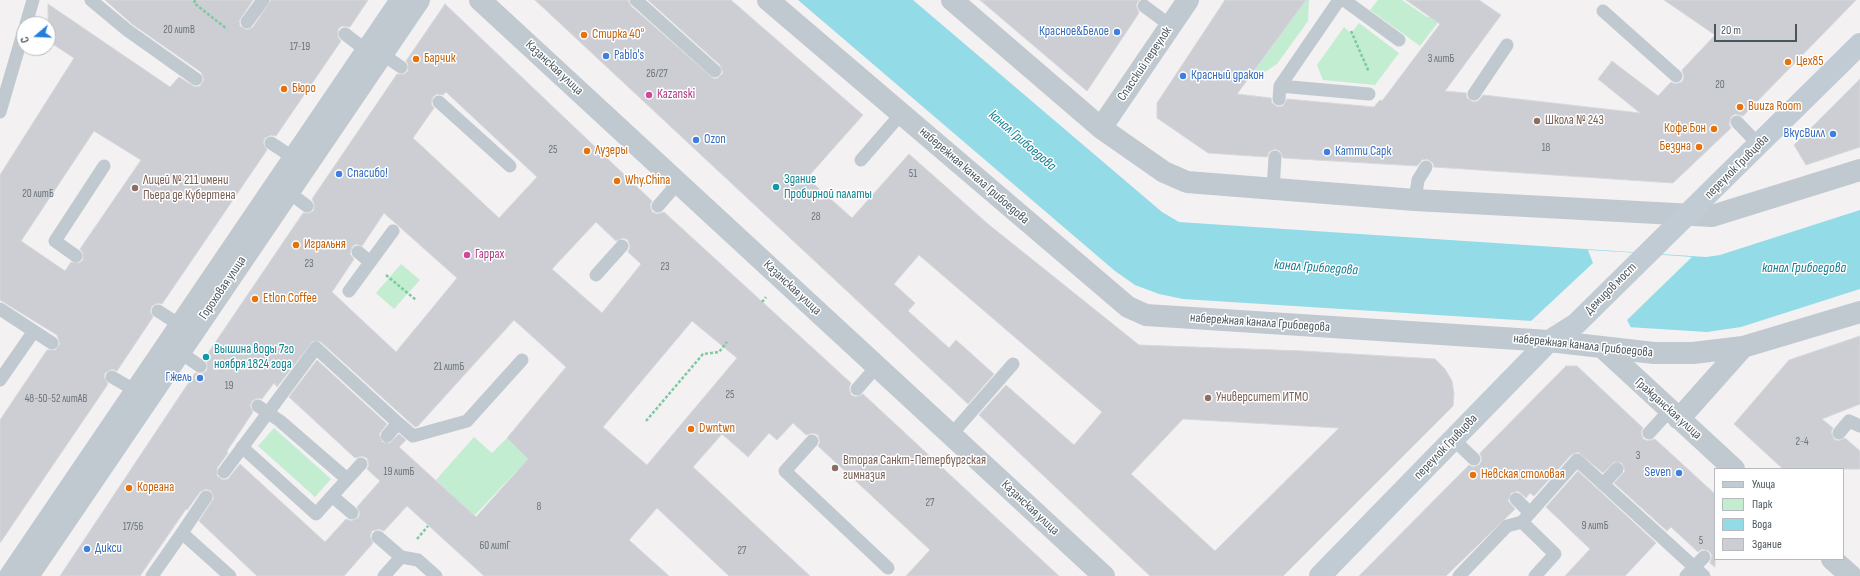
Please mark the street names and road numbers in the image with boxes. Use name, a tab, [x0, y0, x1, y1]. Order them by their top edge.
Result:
street label: Спасский переулок	[1114, 24, 1176, 104]
street label: Казанская улица	[522, 37, 586, 99]
street label: набережная канала Грибоедова	[916, 124, 1032, 228]
street label: переулок Гривцова	[1702, 132, 1772, 202]
street label: Гороховая улица	[196, 253, 250, 323]
street label: Казанская улица	[760, 257, 824, 319]
street label: Демидов мост	[1582, 260, 1640, 318]
street label: набережная канала Грибоедова	[1190, 310, 1330, 336]
street label: набережная канала Грибоедова	[1512, 331, 1654, 361]
street label: Гражданская улица	[1631, 375, 1705, 443]
street label: переулок Гривцова	[1411, 411, 1481, 483]
street label: Казанская улица	[998, 477, 1062, 539]

